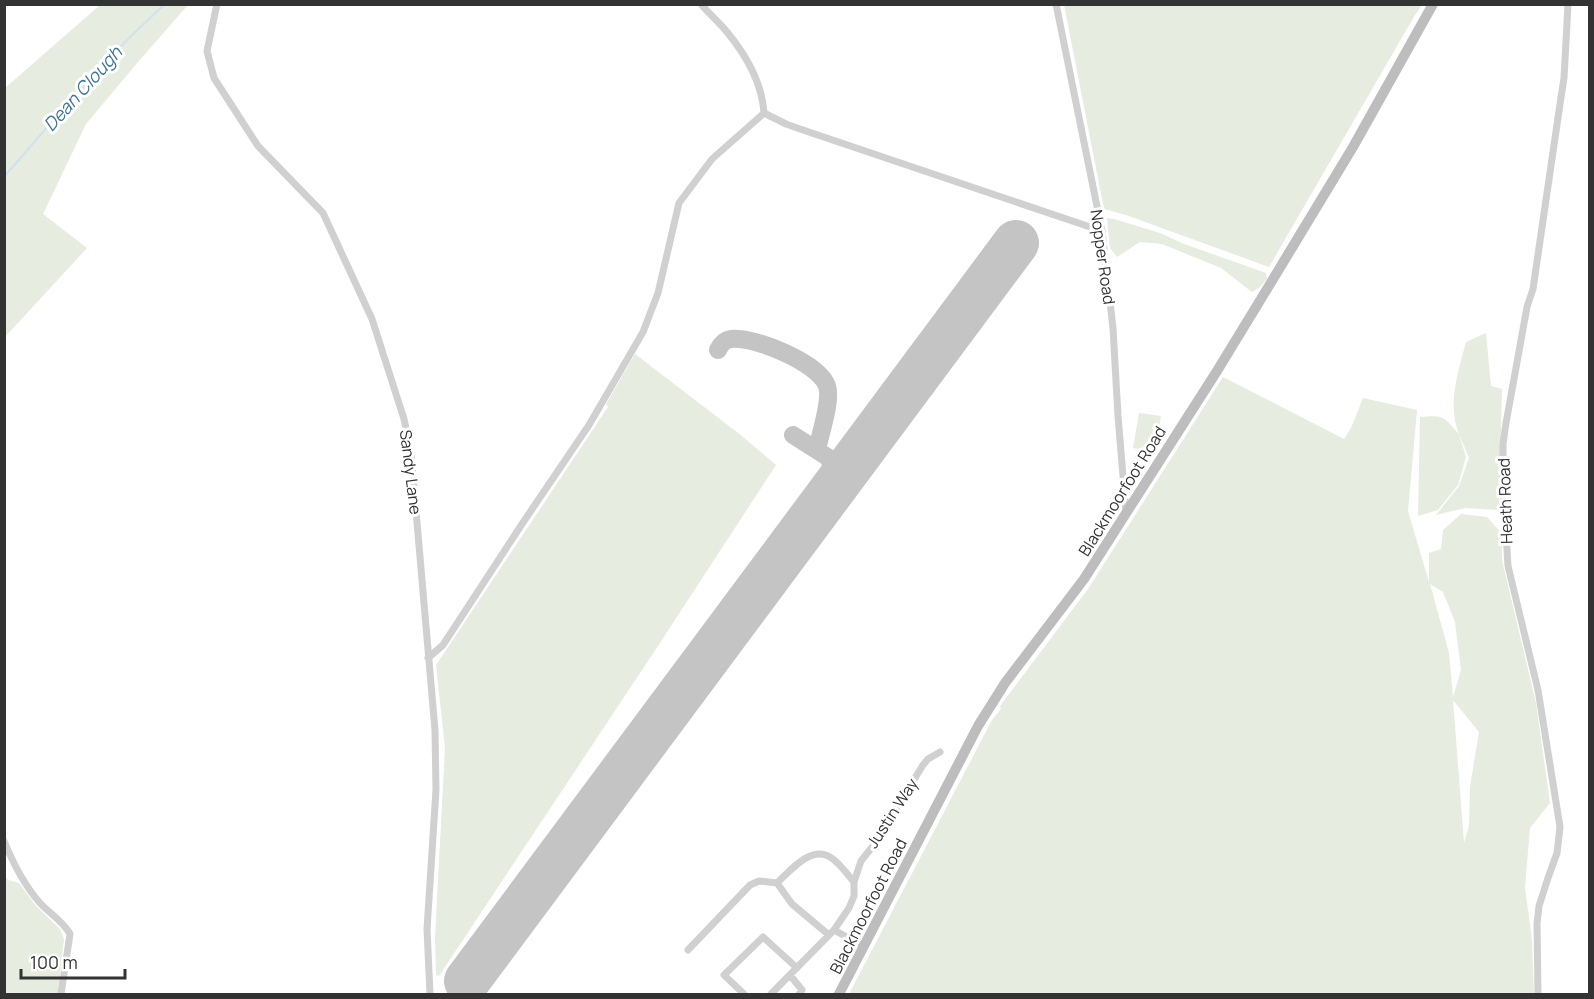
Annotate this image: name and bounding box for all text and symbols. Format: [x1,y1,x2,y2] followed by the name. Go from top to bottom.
[38,40,128,136] water label: Dean Clough
[1085,208,1121,306] street label: Nopper Road
[1073,422,1171,560] street label: Blackmoorfoot Road
[395,428,427,516] street label: Sandy Lane
[1493,458,1517,544] street label: Heath Road
[861,773,923,852] street label: Justin Way
[824,835,912,977] street label: Blackmoorfoot Road
[21,942,124,980] scale bar
[30,950,78,974] text: 100 m

